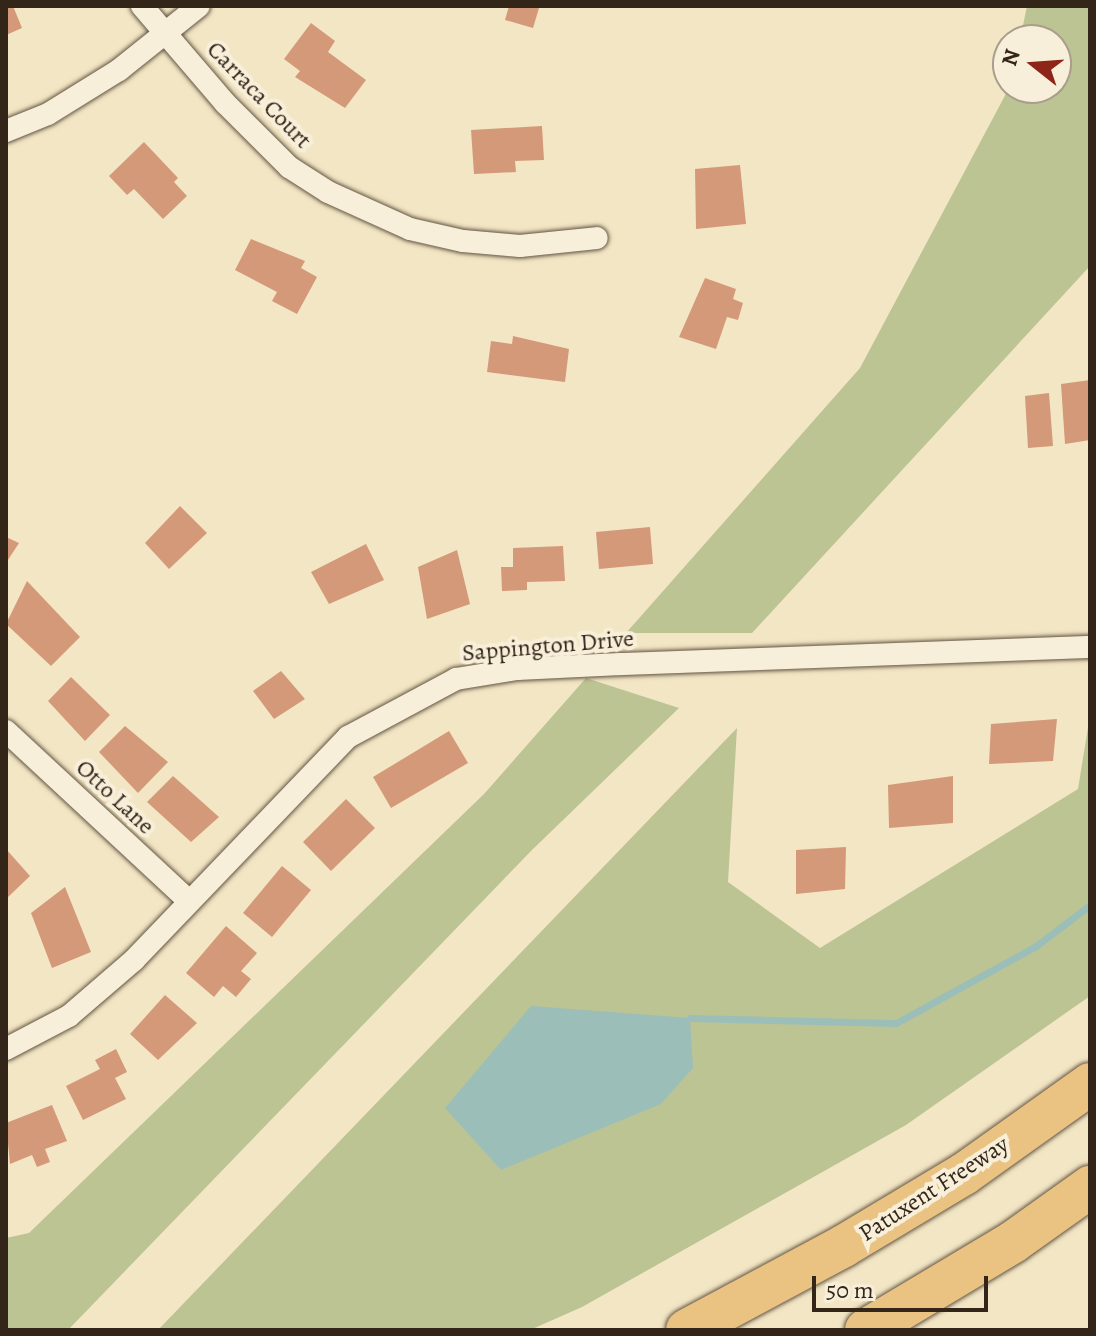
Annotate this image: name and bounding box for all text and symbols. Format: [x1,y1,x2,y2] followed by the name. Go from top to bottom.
[992,24,1072,104] north arrow
[201,35,317,155] street label: Carraca Court
[994,46,1028,70] text: N
[461,624,635,668] street label: Sappington Drive
[70,754,160,840] street label: Otto Lane
[854,1130,1014,1248] street label: Patuxent Freeway
[816,1260,992,1310] scale bar
[826,1274,874,1306] text: 50 m

